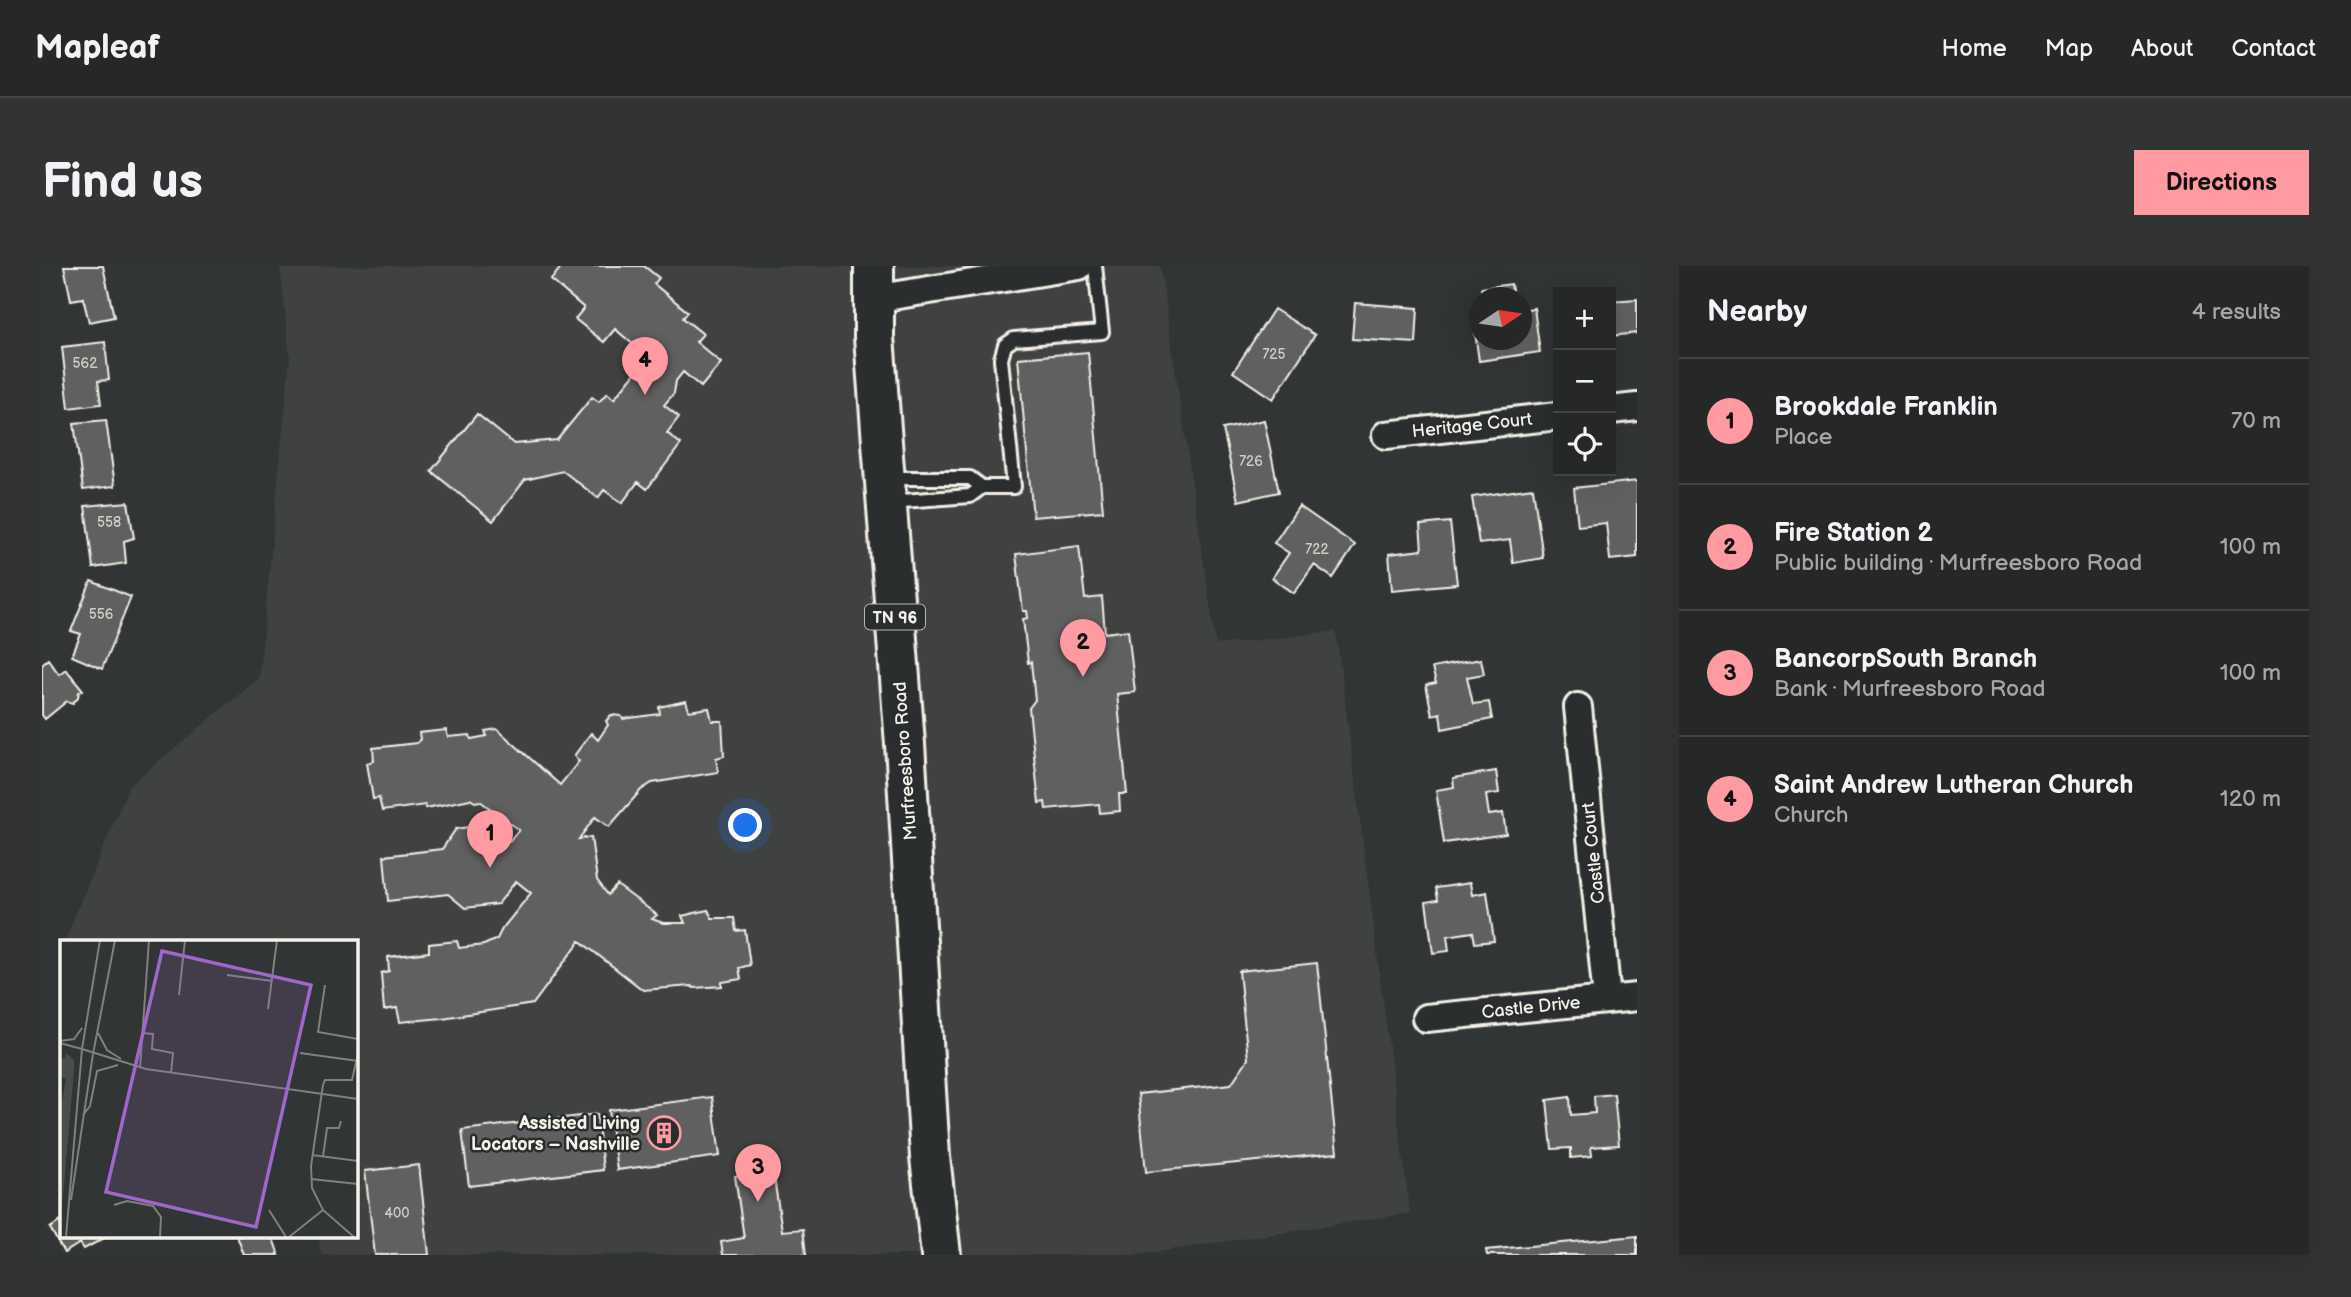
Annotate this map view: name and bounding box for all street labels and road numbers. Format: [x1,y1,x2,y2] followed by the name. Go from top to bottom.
[1411,409,1534,442] street label: Heritage Court
[865,604,925,630] road number: TN 96
[889,681,922,841] street label: Murfreesboro Road
[1578,801,1609,905] street label: Castle Court
[1481,992,1582,1023] street label: Castle Drive

